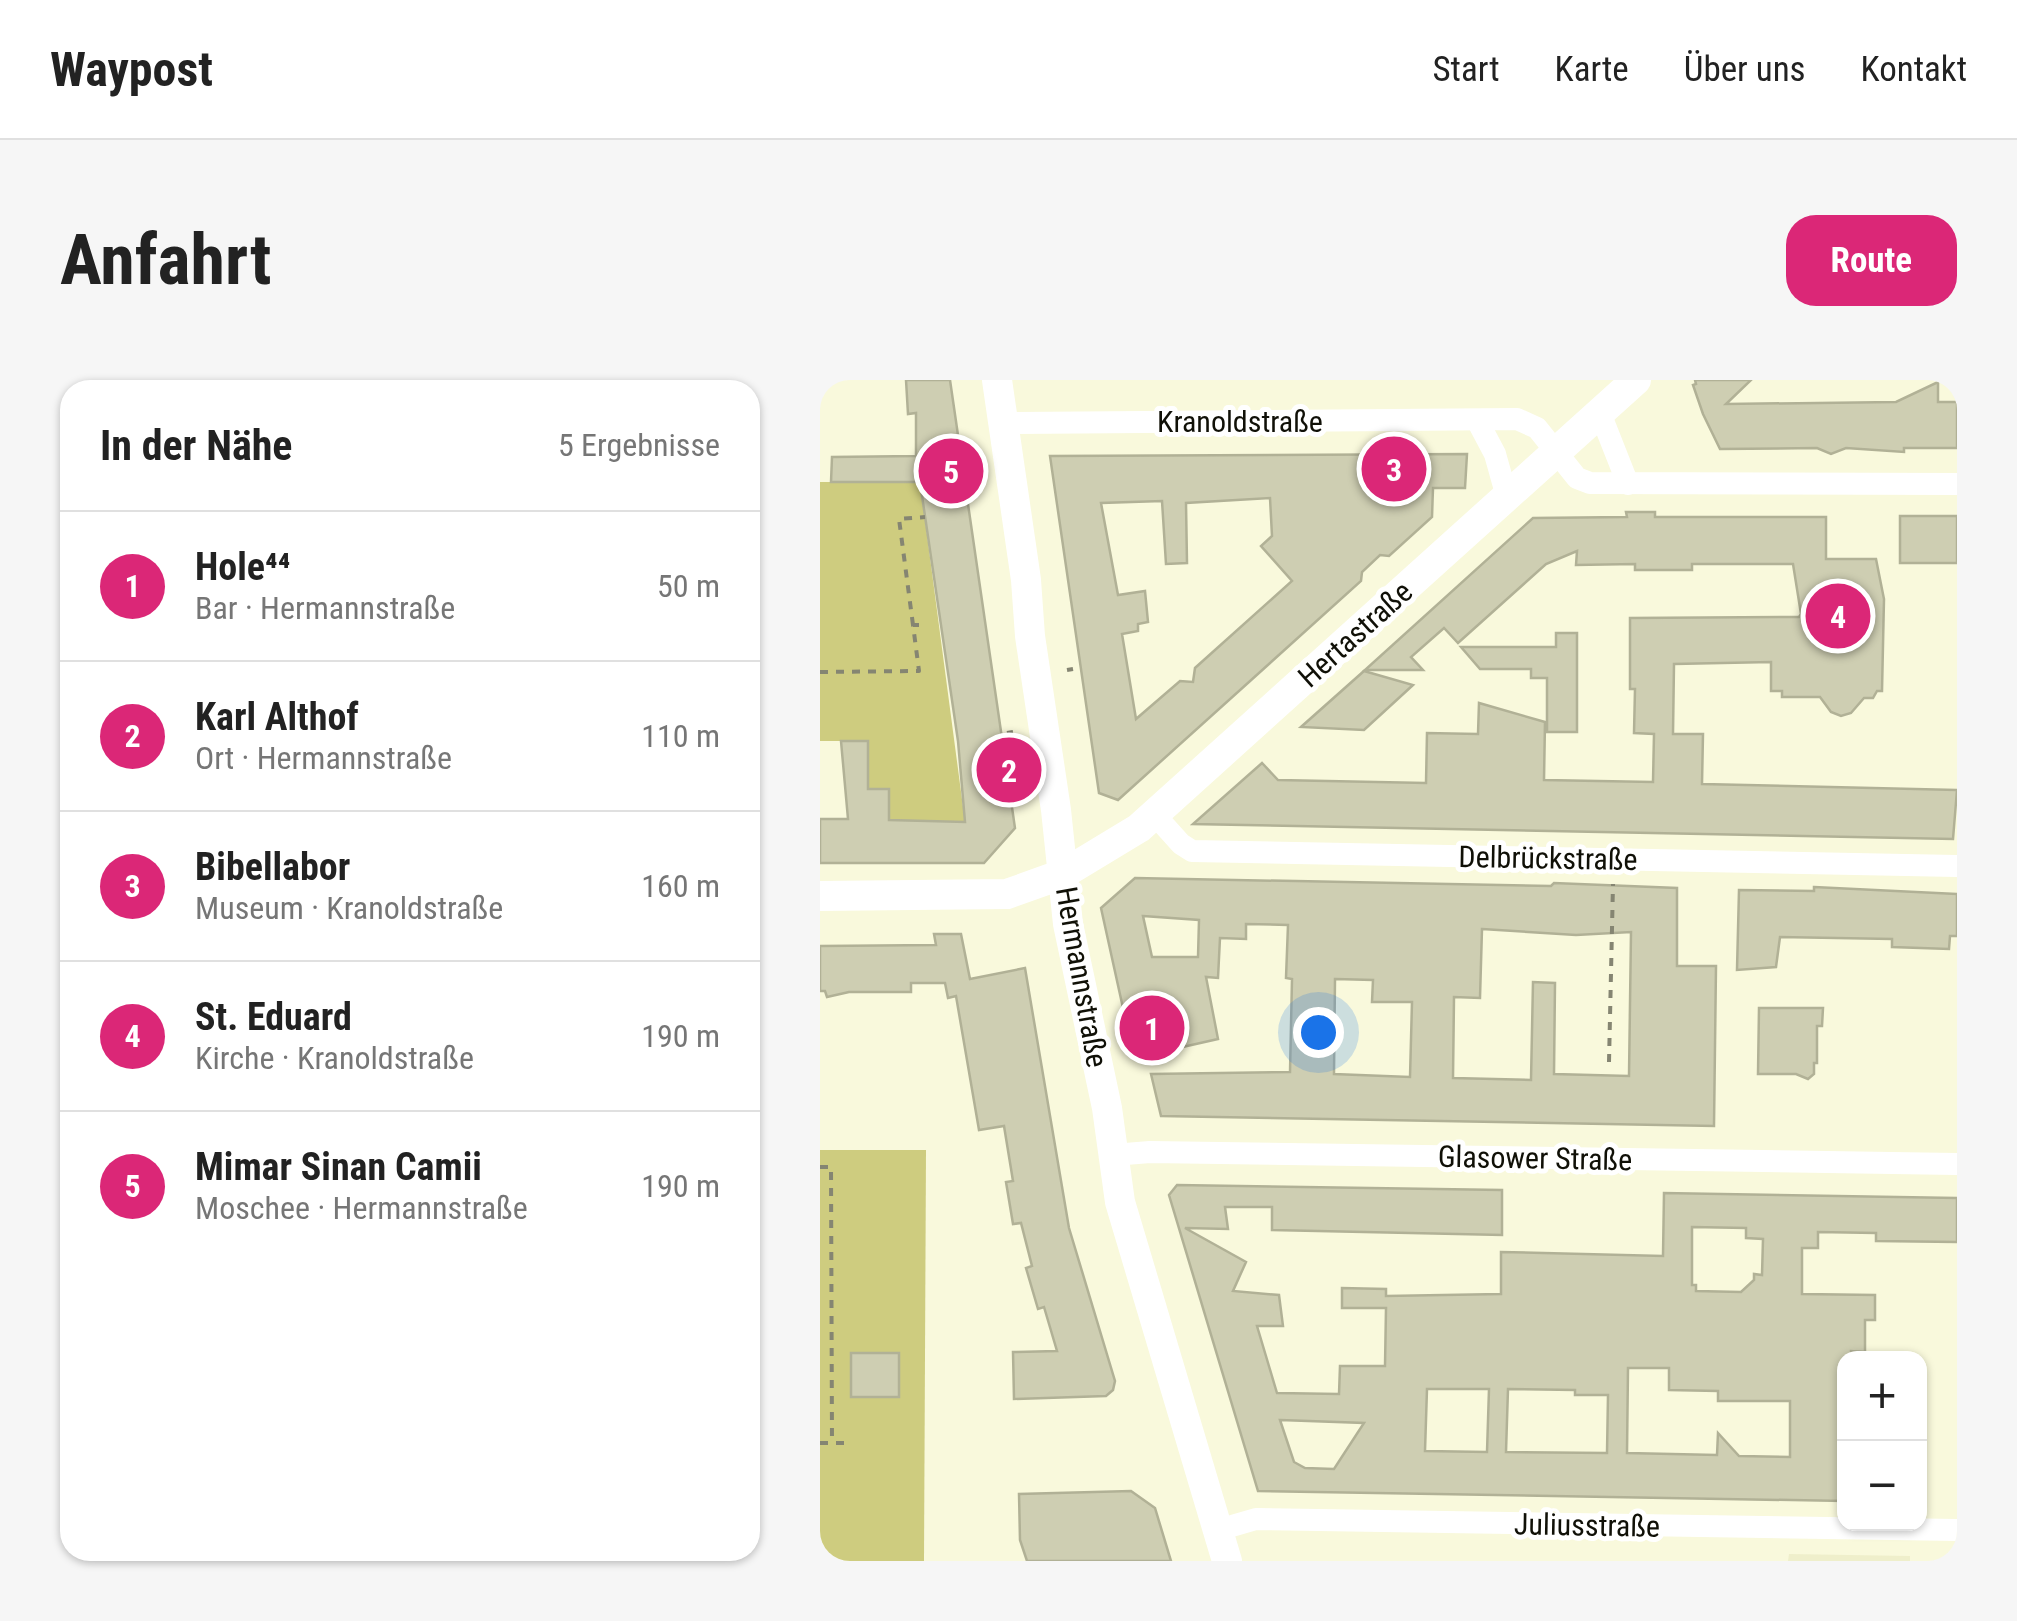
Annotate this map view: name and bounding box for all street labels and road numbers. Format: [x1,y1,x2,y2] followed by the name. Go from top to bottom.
[1157,404,1323,439] street label: Kranoldstraße
[1291,574,1419,694] street label: Hertastraße
[1458,839,1638,877] street label: Delbrückstraße
[1049,884,1115,1070] street label: Hermannstraße
[1438,1139,1632,1177] street label: Glasower Straße
[1514,1506,1660,1544] street label: Juliusstraße

